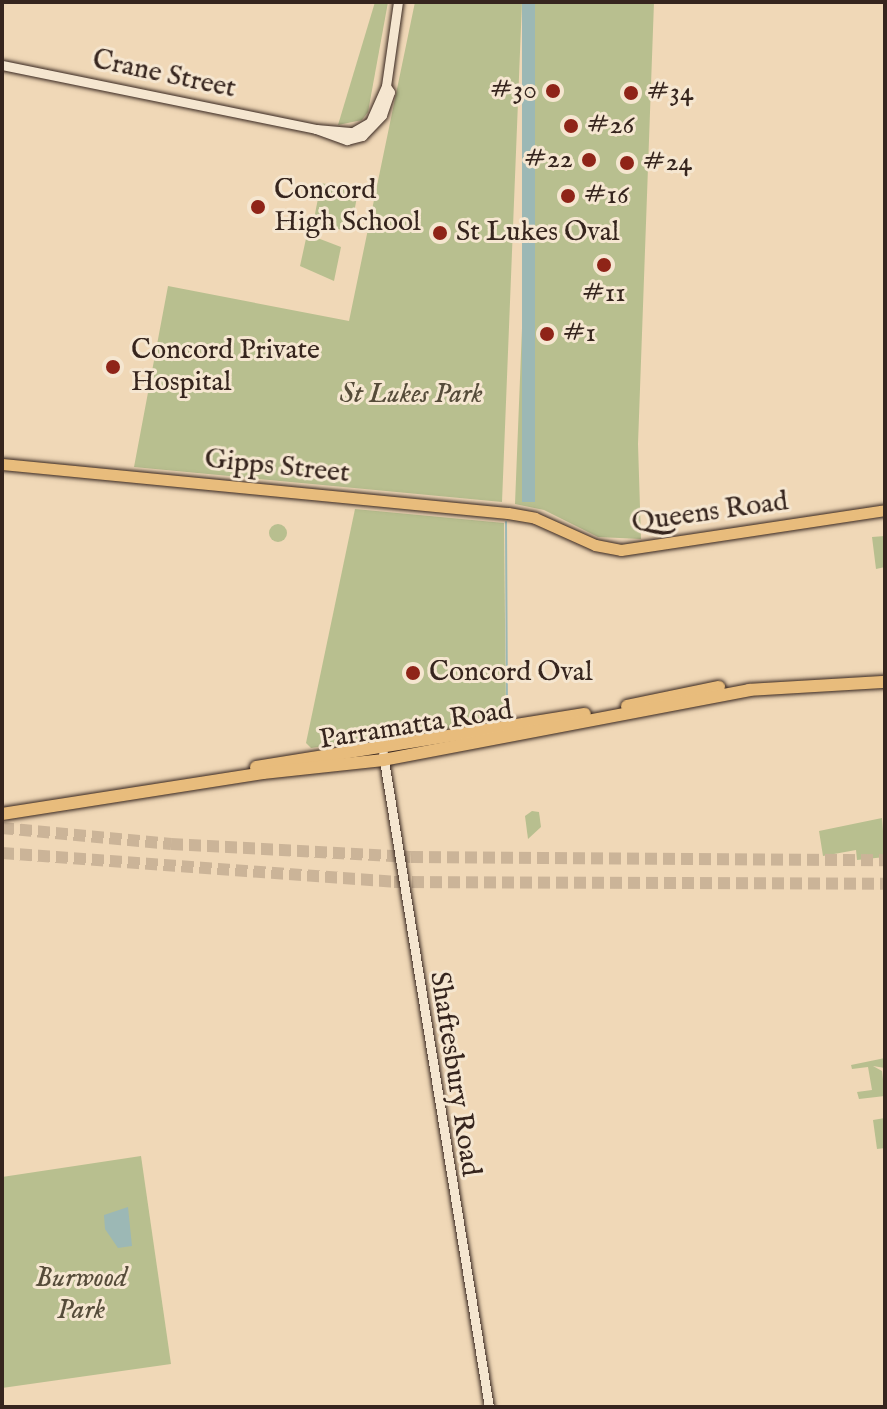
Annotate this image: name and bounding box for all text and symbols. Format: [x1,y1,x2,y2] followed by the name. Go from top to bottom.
[89,43,239,107] street label: Crane Street
[490,74,537,108] place label: #30
[647,76,694,110] place label: #34
[544,82,562,100] marker: #30
[622,84,640,102] marker: #34
[587,109,634,143] place label: #26
[562,117,580,135] marker: #26
[524,143,573,177] place label: #22
[643,146,692,180] place label: #24
[580,151,598,169] marker: #22
[618,154,636,172] marker: #24
[274,174,421,240] place label: Concord High School
[584,179,629,213] place label: #16
[559,187,577,205] marker: #16
[249,198,267,216] marker: Concord High School
[456,216,619,250] place label: St Lukes Oval
[431,224,449,242] marker: St Lukes Oval
[595,256,613,274] marker: #11
[582,277,626,311] place label: #11
[563,317,596,351] place label: #1
[538,325,556,343] marker: #1
[131,334,320,400] place label: Concord Private Hospital
[102,356,124,378] marker: Concord Private Hospital
[339,378,483,412] park label: St Lukes Park
[203,443,351,491] street label: Gipps Street
[630,485,790,541] street label: Queens Road
[429,656,593,690] place label: Concord Oval
[404,664,422,682] marker: Concord Oval
[317,694,515,758] street label: Parramatta Road
[421,969,487,1179] street label: Shaftesbury Road
[35,1262,127,1328] park label: Burwood Park

